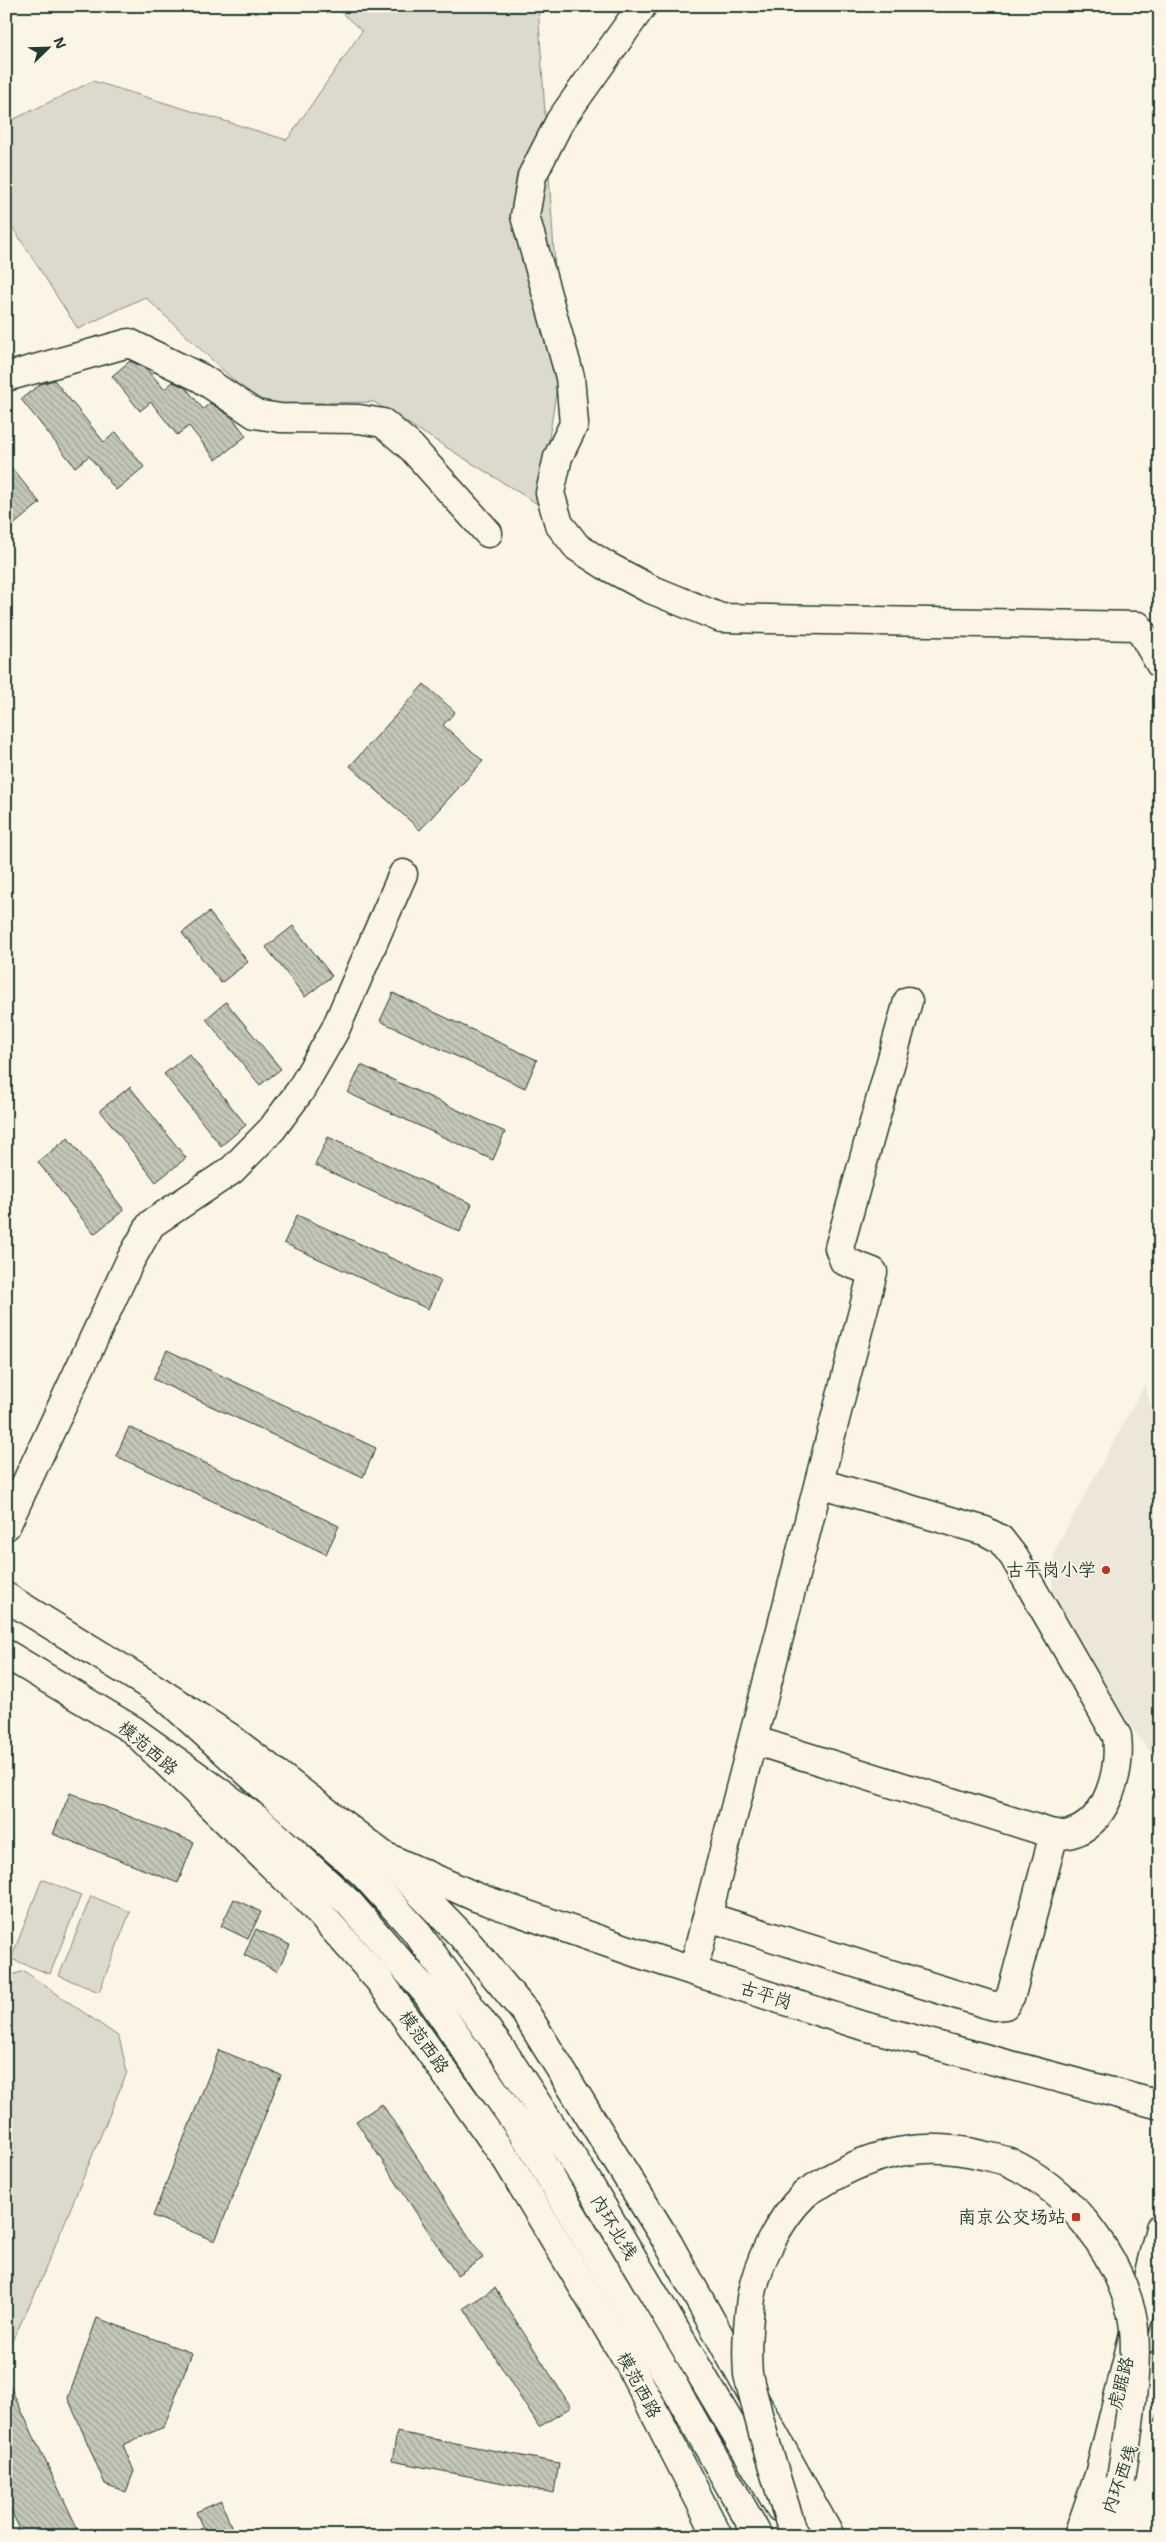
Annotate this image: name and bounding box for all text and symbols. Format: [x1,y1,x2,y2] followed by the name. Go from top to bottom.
[22,22,72,72] north arrow
[50,34,70,52] text: N
[1006,1558,1096,1582] place label: 古平岗小学
[1100,1564,1112,1576] marker: 古平岗小学
[113,1715,183,1781] street label: 模范西路
[737,1975,795,2015] street label: 古平岗
[394,2006,454,2078] street label: 模范西路
[585,2190,643,2264] street label: 内环北线
[958,2205,1066,2229] place label: 南京公交场站
[1070,2211,1082,2223] marker: 南京公交场站
[612,2348,666,2422] street label: 模范西路
[1103,2354,1139,2412] street label: 虎踞路
[1096,2441,1144,2517] street label: 内环西线

